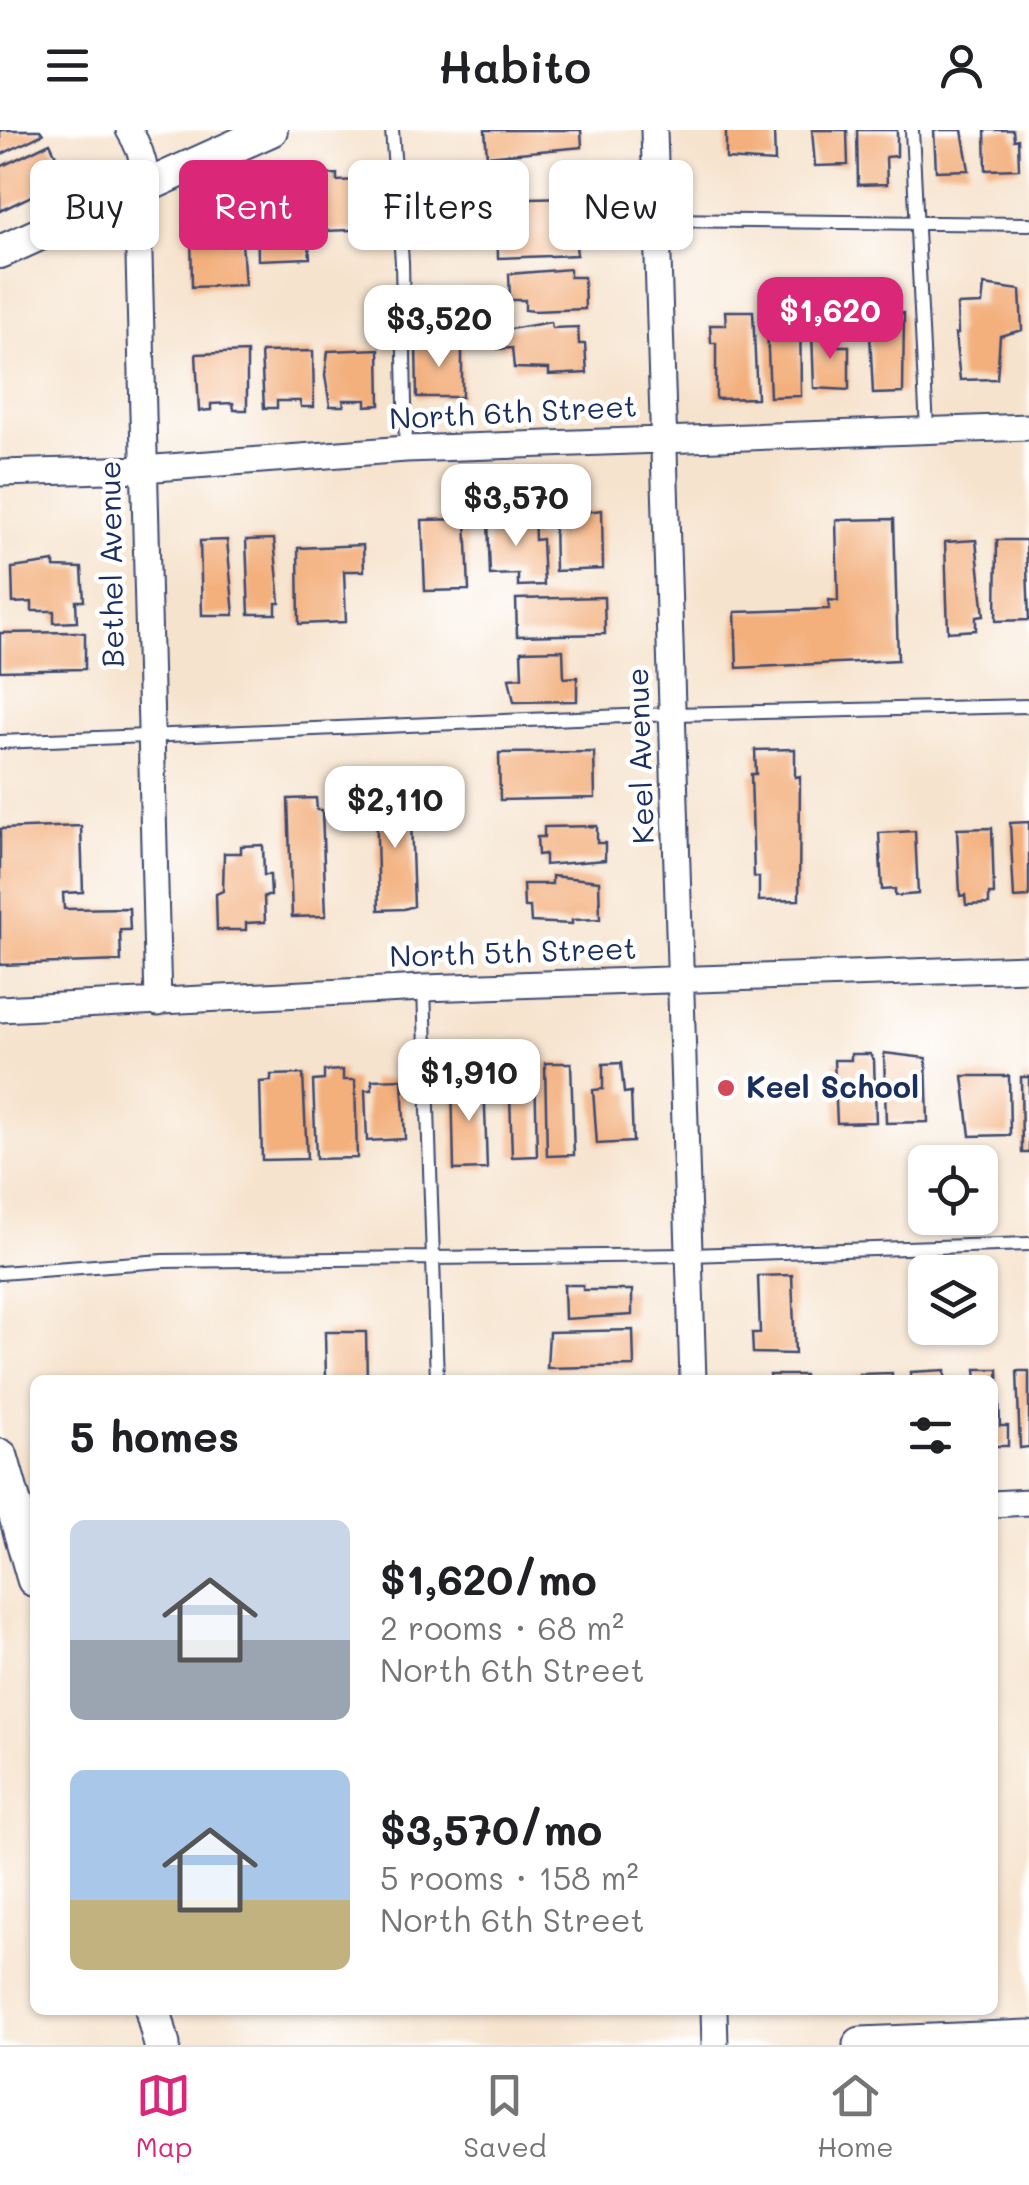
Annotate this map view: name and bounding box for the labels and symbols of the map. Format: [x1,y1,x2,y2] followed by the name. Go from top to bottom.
[749,277,911,362] pin: $1,620
[358,285,520,370] pin: $3,520
[388,385,638,437] street label: North 6th Street
[88,460,132,668] street label: Bethel Avenue
[435,464,597,549] pin: $3,570
[616,667,662,845] street label: Keel Avenue
[314,766,476,851] pin: $2,110
[389,927,637,975] street label: North 5th Street
[388,1039,550,1124] pin: $1,910
[746,1066,919,1106] place label: Keel School
[715,1077,737,1099] marker: Keel School

